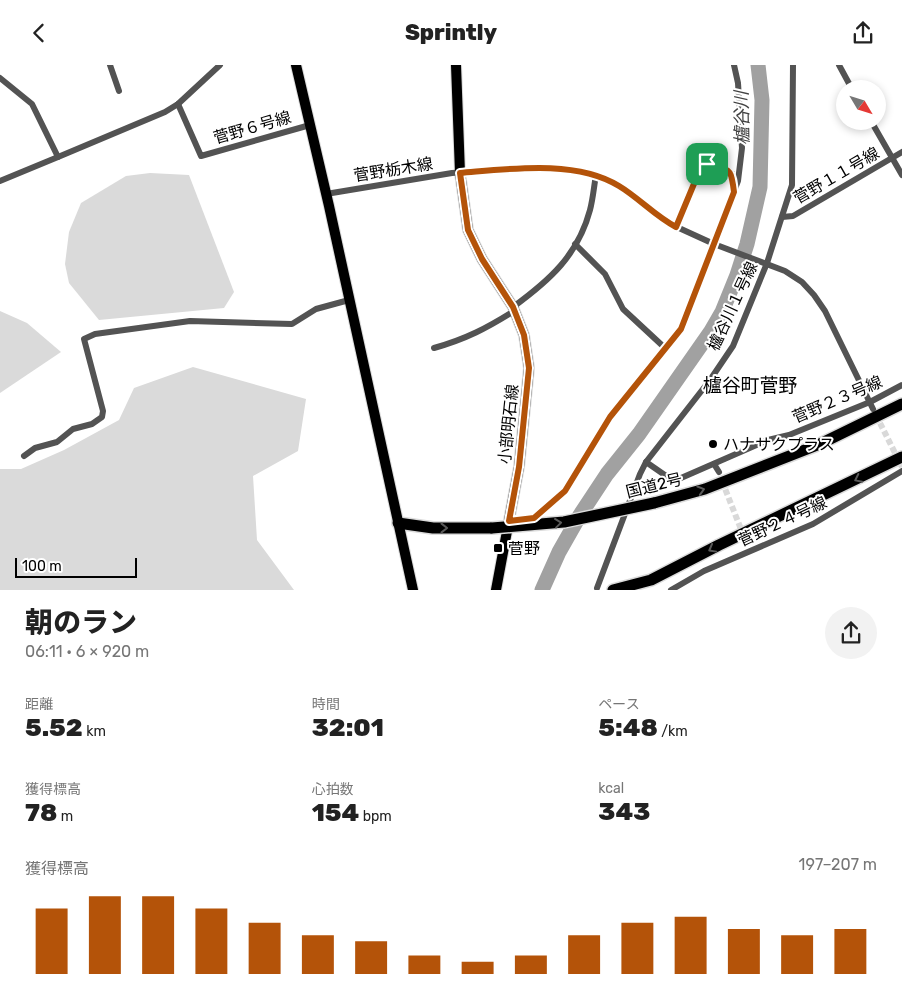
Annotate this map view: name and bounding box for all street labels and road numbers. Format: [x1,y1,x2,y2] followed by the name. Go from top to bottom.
[211,107,293,148] street label: 菅野６号線
[790,143,883,208] street label: 菅野１１号線
[352,154,434,185] street label: 菅野栃木線
[704,259,761,354] street label: 櫨谷川１号線
[789,372,885,427] street label: 菅野２３号線
[495,383,522,465] street label: 小部明石線
[624,469,684,502] street label: 国道2号
[735,493,830,550] street label: 菅野２４号線

